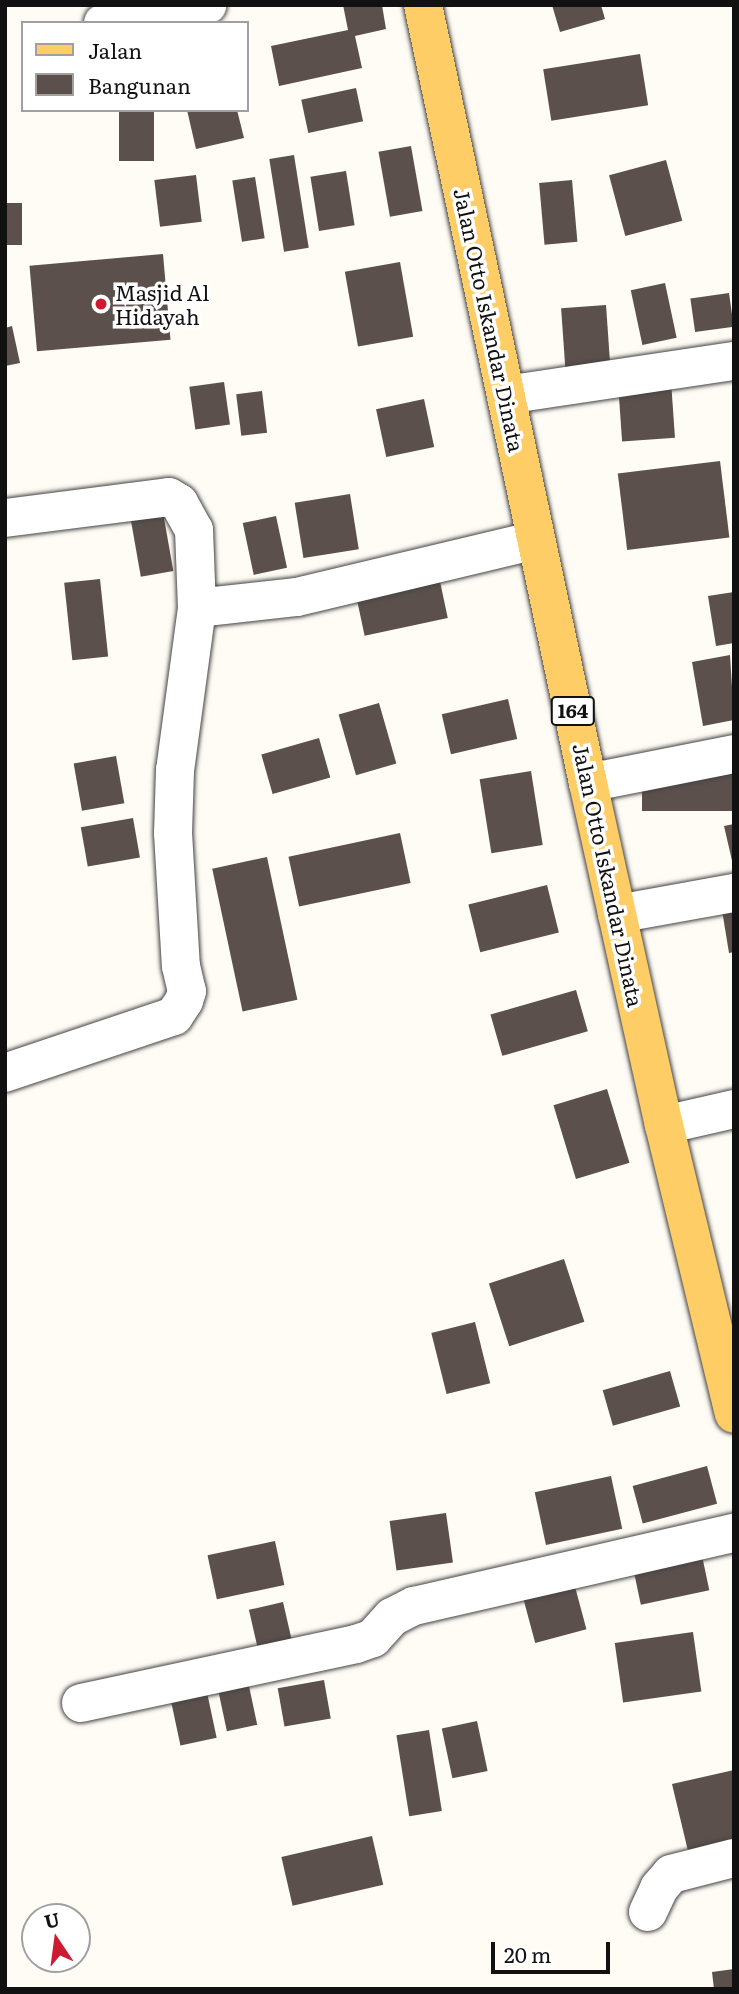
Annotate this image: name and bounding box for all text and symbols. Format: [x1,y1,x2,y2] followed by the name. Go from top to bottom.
[21,21,248,112] legend
[88,34,142,65] text: Jalan
[88,69,191,100] text: Bangunan
[450,186,530,454] street label: Jalan Otto Iskandar Dinata
[115,279,209,329] place label: Masjid Al Hidayah
[93,296,109,312] marker: Masjid Al Hidayah
[550,696,596,726] road number: 164
[569,741,649,1009] street label: Jalan Otto Iskandar Dinata
[21,1903,91,1973] north arrow
[41,1904,62,1935] text: U
[494,1927,613,1971] scale bar
[504,1938,551,1969] text: 20 m

